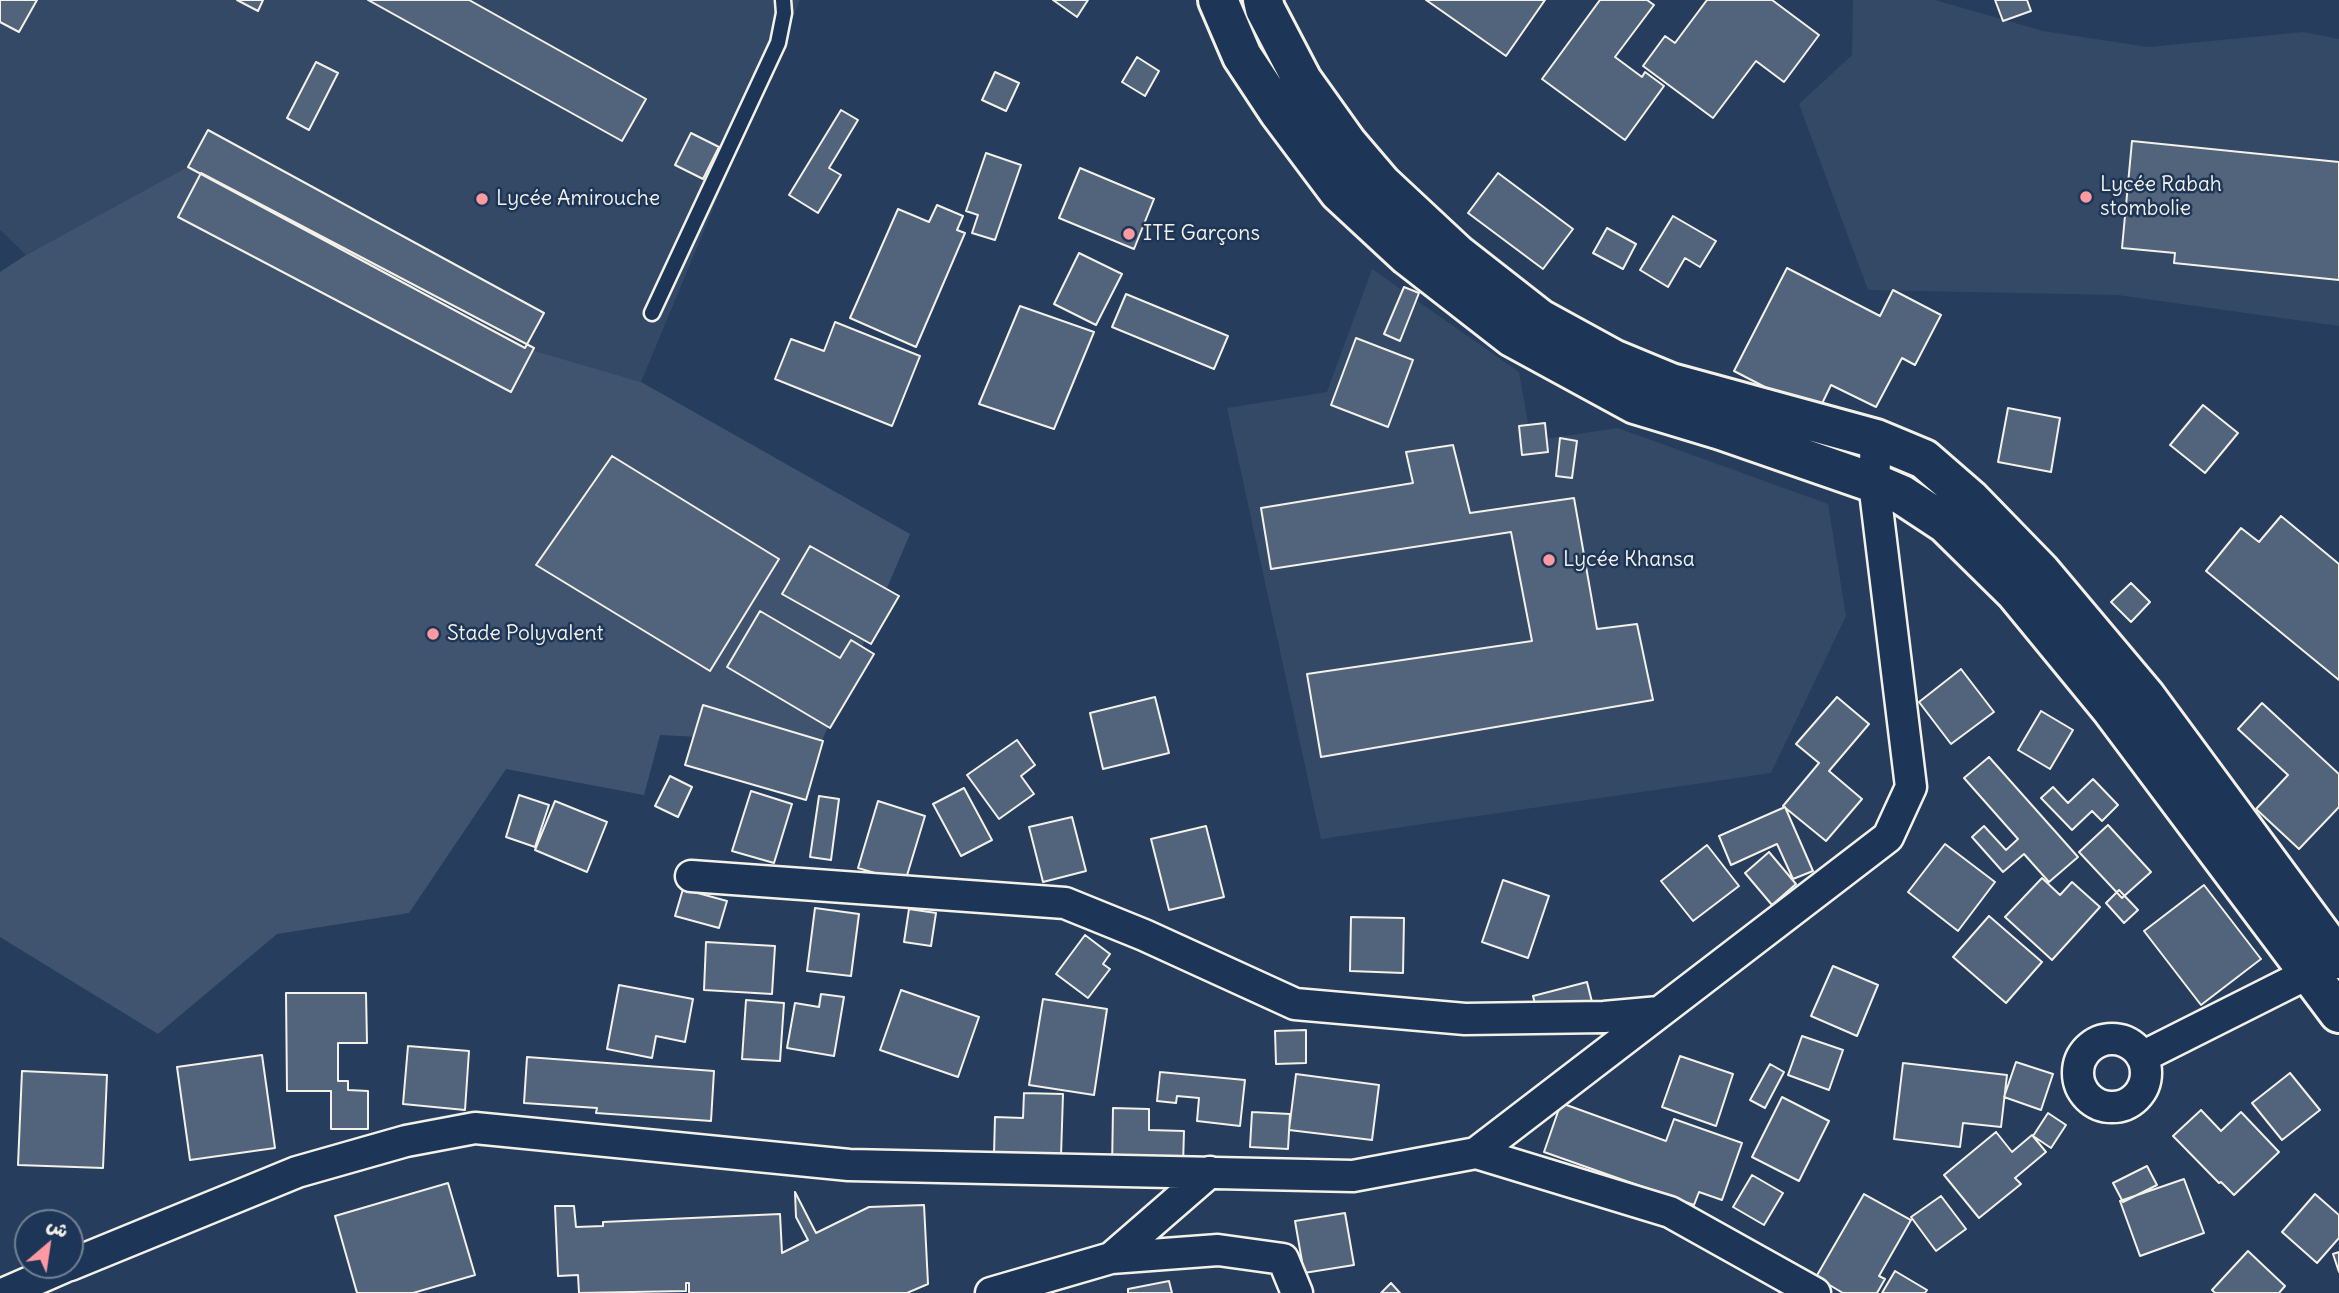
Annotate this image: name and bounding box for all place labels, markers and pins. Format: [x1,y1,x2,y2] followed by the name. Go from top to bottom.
[2100,172,2222,222] place label: Lycée Rabah stombolie
[496,186,660,212] place label: Lycée Amirouche
[2078,189,2094,205] marker: Lycée Rabah stombolie
[474,191,490,207] marker: Lycée Amirouche
[1143,221,1260,247] place label: ITE Garçons
[1121,226,1137,242] marker: ITE Garçons
[1563,547,1695,573] place label: Lycée Khansa
[1541,552,1557,568] marker: Lycée Khansa
[447,621,604,647] place label: Stade Polyvalent
[425,626,441,642] marker: Stade Polyvalent

